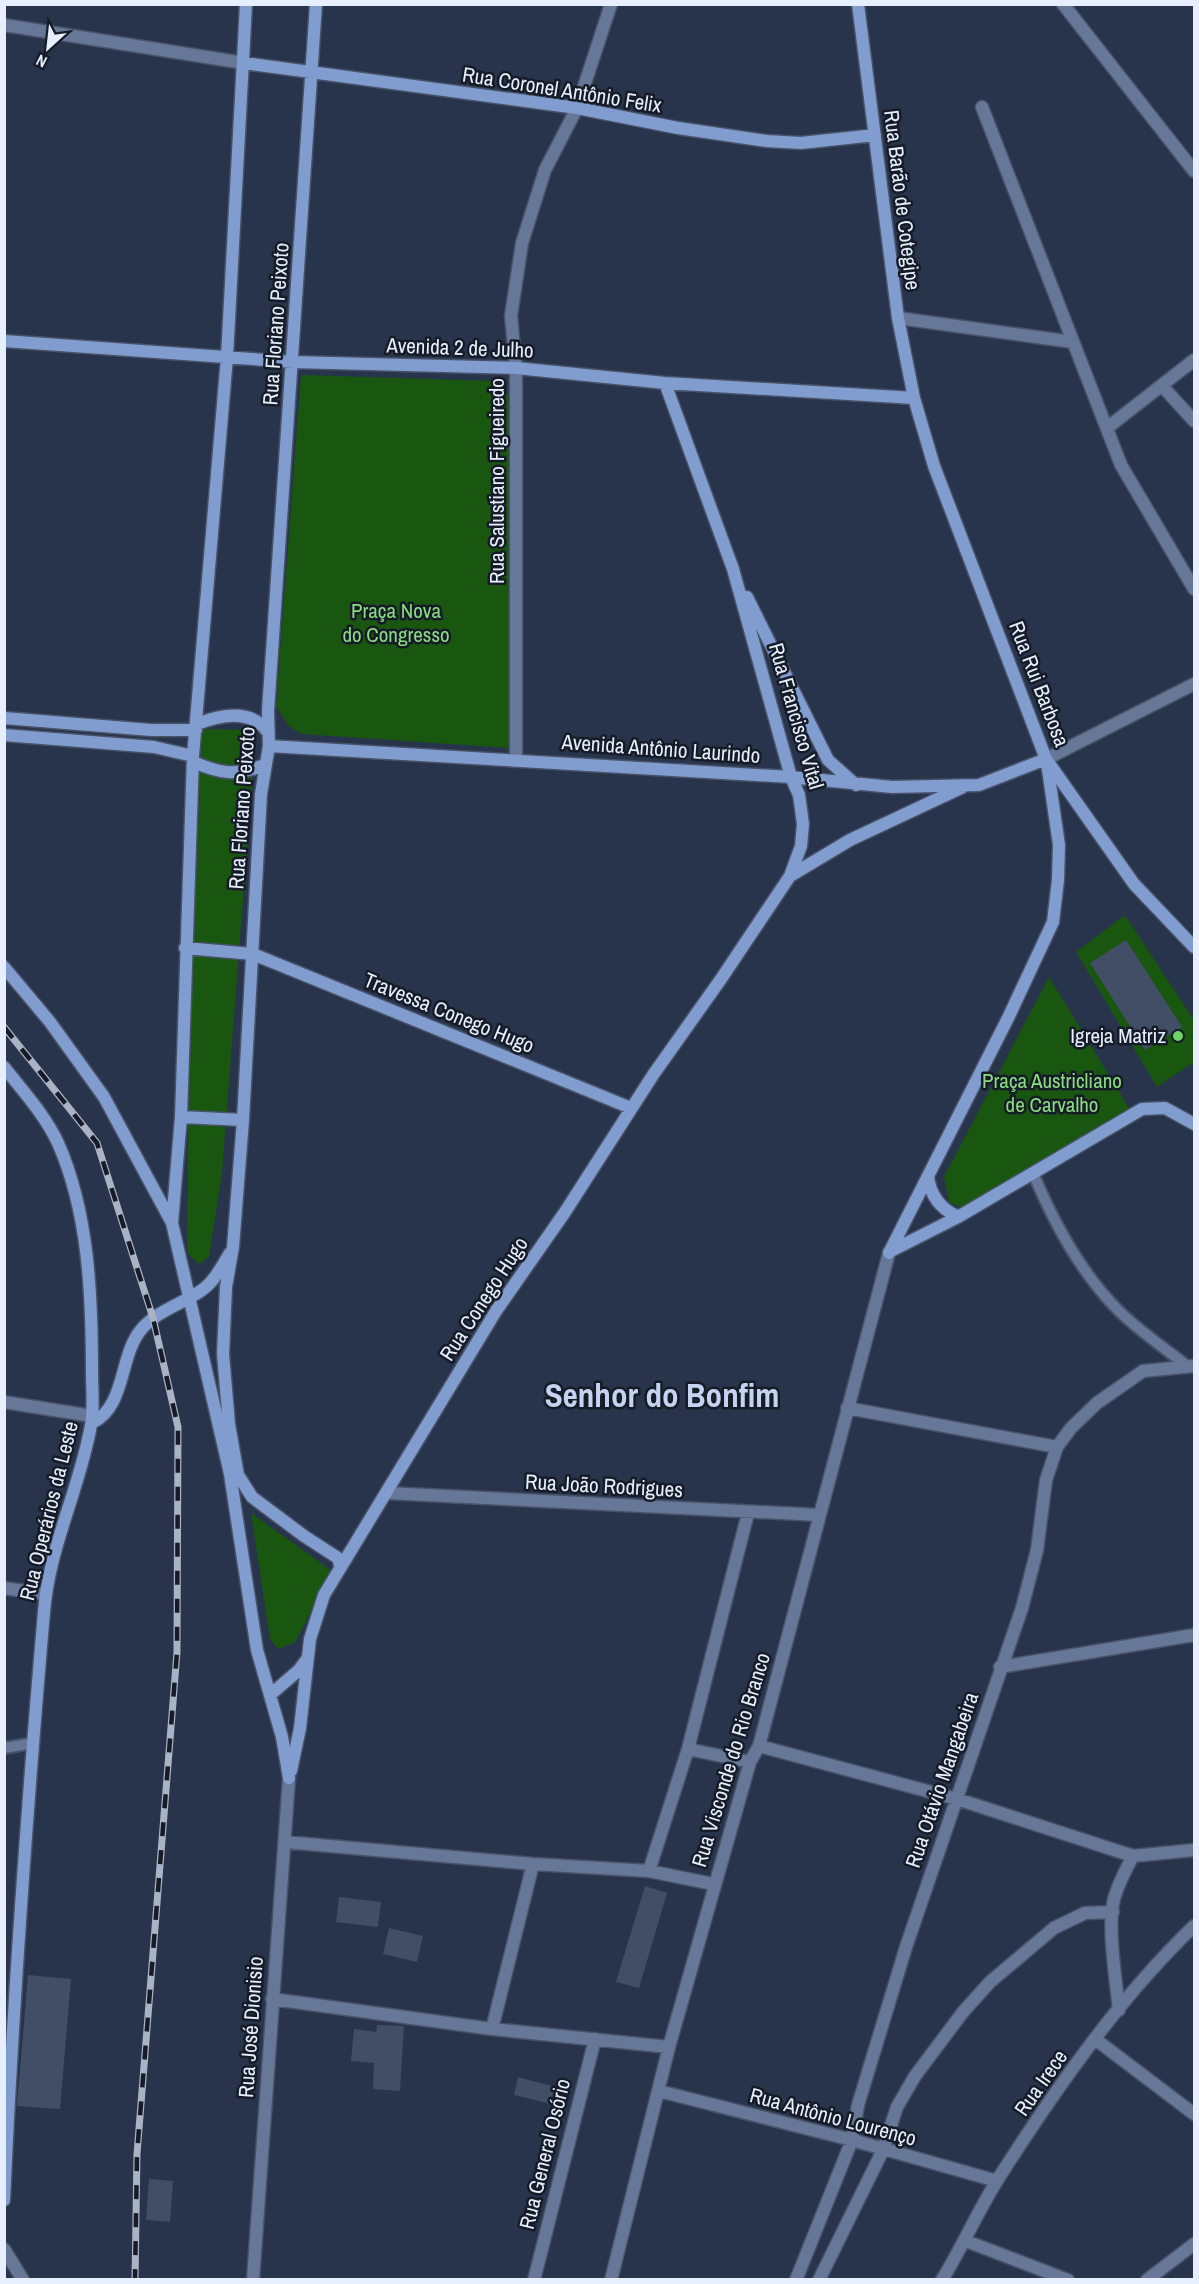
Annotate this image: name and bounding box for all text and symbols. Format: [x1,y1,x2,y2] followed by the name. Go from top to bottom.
[18,18,78,78] north arrow
[32,49,50,73] text: N
[460,59,664,120] street label: Rua Coronel Antônio Felix
[877,108,928,292] street label: Rua Barão de Cotegipe
[255,242,296,406] street label: Rua Floriano Peixoto
[385,330,534,365] street label: Avenida 2 de Julho
[482,378,511,584] street label: Rua Salustiano Figueiredo
[342,596,450,649] park label: Praça Nova do Congresso
[1002,617,1077,751] street label: Rua Rui Barbosa
[762,639,831,792] street label: Rua Francisco Vital
[221,726,262,890] street label: Rua Floriano Peixoto
[560,727,761,770] street label: Avenida Antônio Laurindo
[360,965,539,1060] street label: Travessa Conego Hugo
[1070,1021,1166,1050] place label: Igreja Matriz
[1171,1029,1185,1043] marker: Igreja Matriz
[982,1066,1122,1119] park label: Praça Austricliano de Carvalho
[433,1231,535,1366] street label: Rua Conego Hugo
[545,1373,779,1417] district label: Senhor do Bonfim
[12,1418,85,1604] street label: Rua Operários da Leste
[524,1467,684,1504] street label: Rua João Rodrigues
[684,1649,777,1871] street label: Rua Visconde do Rio Branco
[898,1688,985,1871] street label: Rua Otávio Mangabeira
[231,1955,270,2099] street label: Rua José Dionisio
[1007,2044,1074,2122] street label: Rua Irece
[512,2076,577,2232] street label: Rua General Osório
[747,2080,920,2153] street label: Rua Antônio Lourenço

